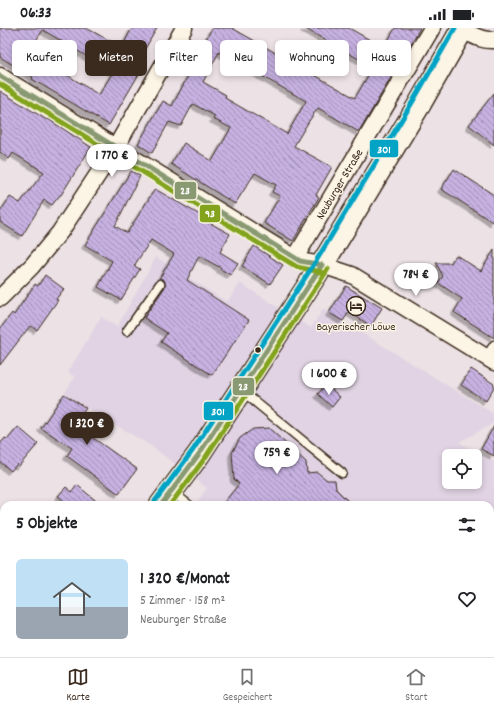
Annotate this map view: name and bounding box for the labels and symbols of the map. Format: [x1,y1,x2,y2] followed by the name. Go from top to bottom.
[369,139,399,158] line badge: 301
[377,143,391,159] text: 301
[75,144,149,178] pin: 1 770 €
[312,146,368,223] street label: Neuburger Straße
[174,181,197,200] line badge: 23
[180,184,190,200] text: 23
[199,204,221,223] line badge: 93
[205,207,215,223] text: 93
[388,263,444,297] pin: 784 €
[345,295,367,317] hotel icon: Bayerischer Löwe
[316,319,396,336] place label: Bayerischer Löwe
[253,345,263,355] unlabelled marker
[292,362,366,396] pin: 1 600 €
[232,377,255,396] line badge: 23
[238,380,248,396] text: 23
[203,401,234,421] line badge: 301
[211,405,225,421] text: 301
[50,412,124,446] pin: 1 320 €
[249,441,305,475] pin: 759 €

